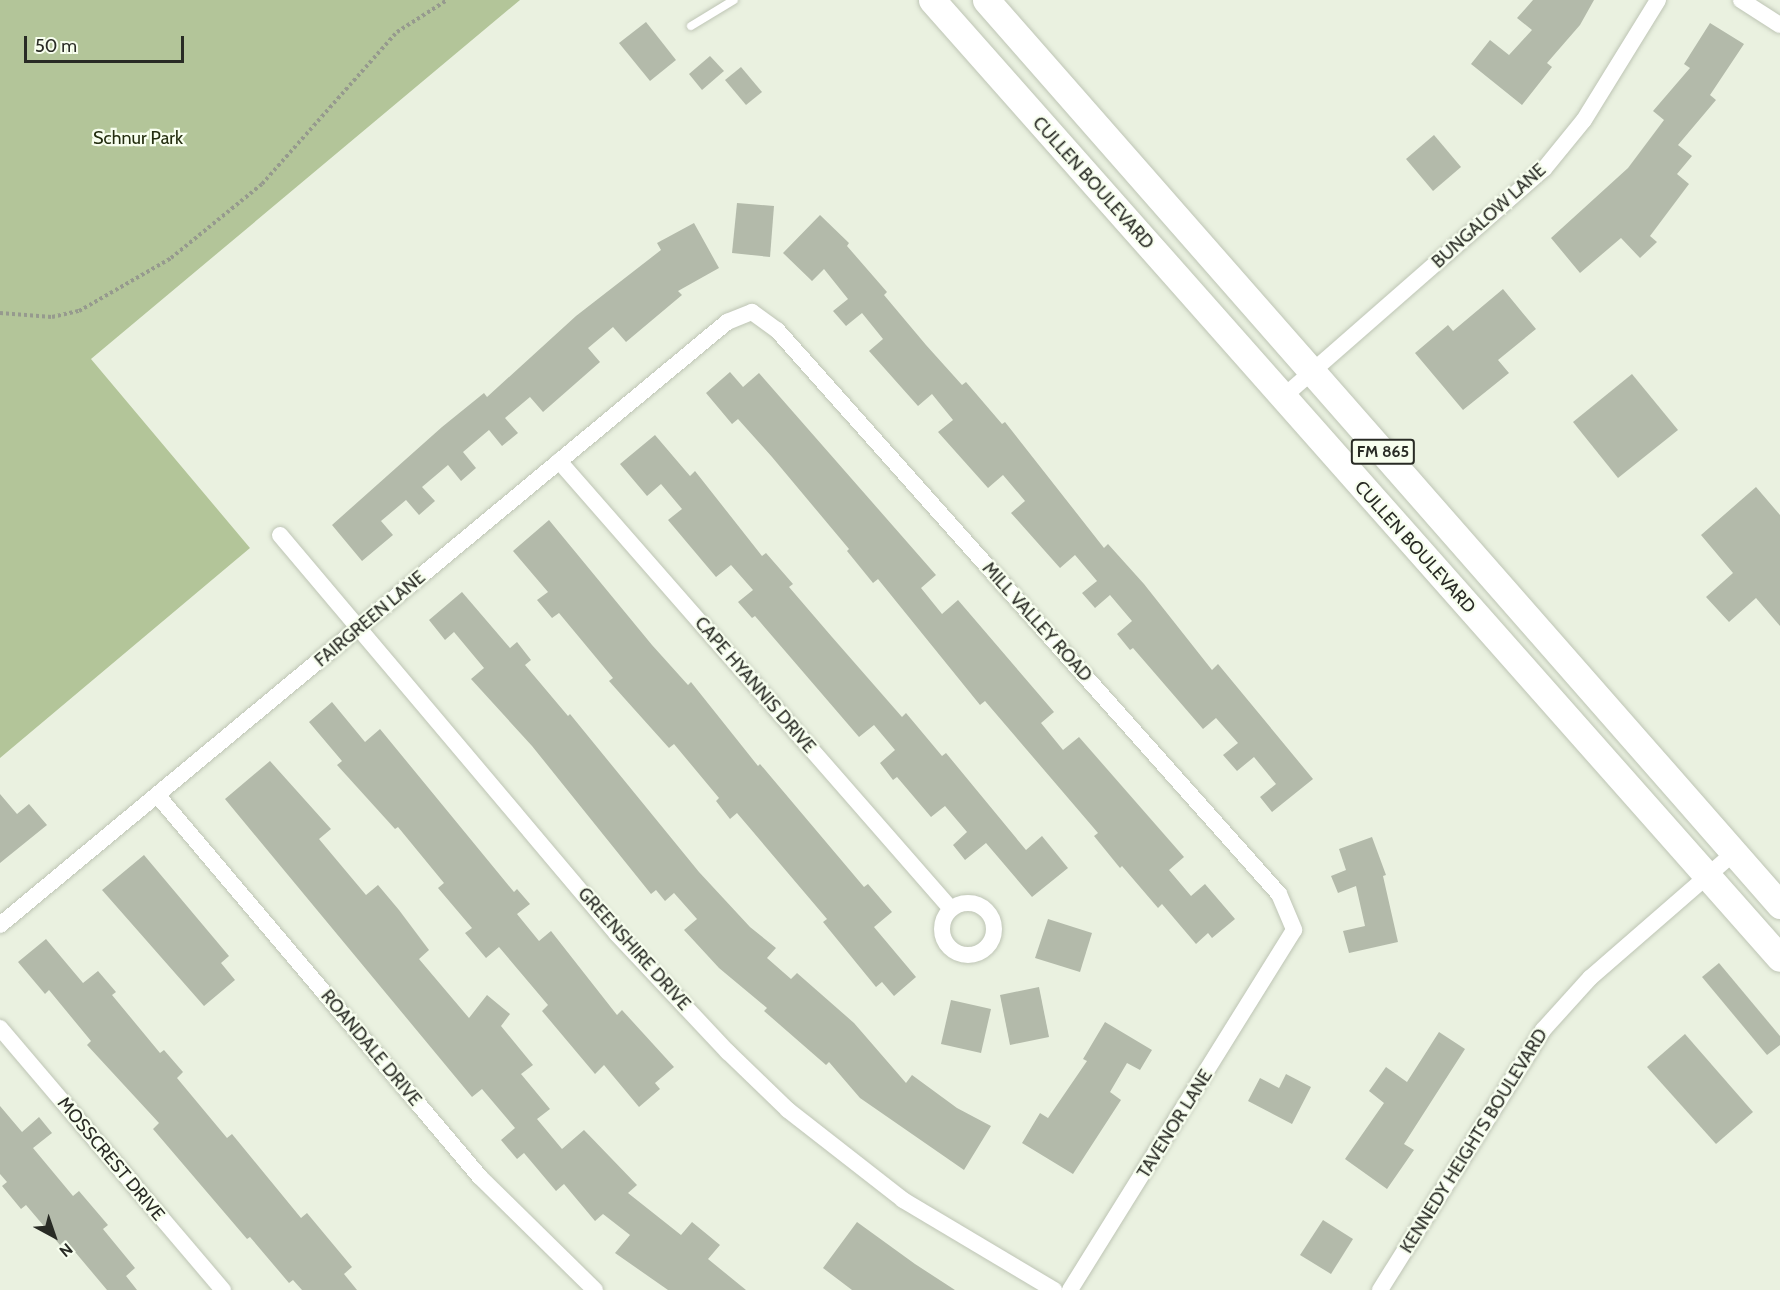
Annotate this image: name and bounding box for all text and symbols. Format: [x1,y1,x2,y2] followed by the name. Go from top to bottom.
[27,24,188,62] scale bar
[35,35,77,57] text: 50 m
[1028,112,1158,254] street label: CULLEN BOULEVARD
[93,127,183,149] park label: Schnur Park
[1428,159,1550,273] street label: BUNGALOW LANE
[1350,439,1416,465] road number: FM 865
[1350,476,1480,618] street label: CULLEN BOULEVARD
[978,558,1096,686] street label: MILL VALLEY ROAD
[310,567,430,671] street label: FAIRGREEN LANE
[690,613,820,757] street label: CAPE HYANNIS DRIVE
[573,883,695,1015] street label: GREENSHIRE DRIVE
[316,986,426,1110] street label: ROANDALE DRIVE
[1396,1025,1552,1257] street label: KENNEDY HEIGHTS BOULEVARD
[1133,1066,1217,1182] street label: TAVENOR LANE
[53,1093,169,1225] street label: MOSSCREST DRIVE
[24,1206,84,1266] north arrow
[55,1239,76,1261] text: N

